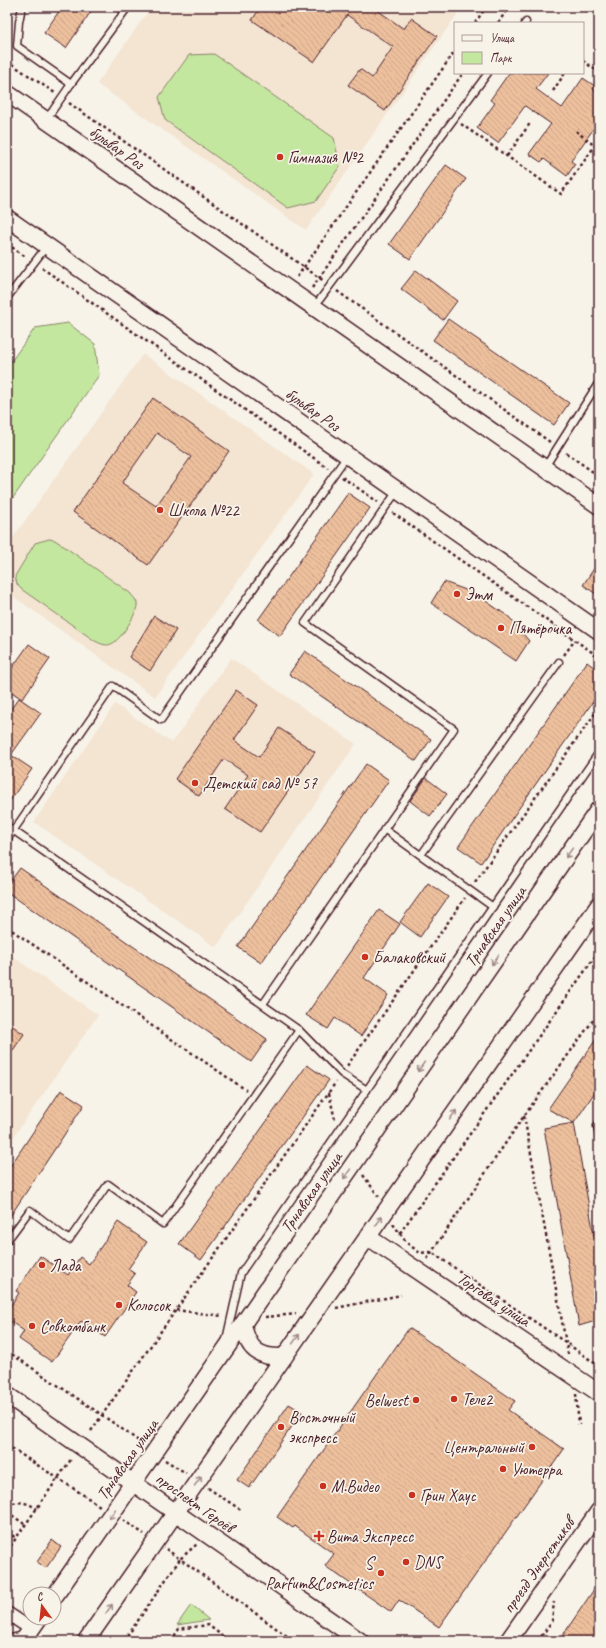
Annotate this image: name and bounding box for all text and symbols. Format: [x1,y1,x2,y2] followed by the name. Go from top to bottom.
[454,22,584,74] legend
[490,30,515,46] text: Улица
[490,50,513,66] text: Парк
[85,121,149,175] street label: бульвар Роз
[288,147,364,168] place label: Гимназия №2
[275,152,285,162] marker: Гимназия №2
[281,383,345,437] street label: бульвар Роз
[168,500,240,521] place label: Школа №22
[155,505,165,515] marker: Школа №22
[465,584,493,605] place label: Этм
[452,589,462,599] marker: Этм
[509,618,572,639] place label: Пятёрочка
[496,623,506,633] marker: Пятёрочка
[203,773,318,794] place label: Детский сад № 57
[190,778,200,788] marker: Детский сад № 57
[565,847,573,858] one-way arrow
[460,880,532,971] street label: Трнавская улица
[373,947,446,968] place label: Балаковский
[360,952,370,962] marker: Балаковский
[491,954,499,965] one-way arrow
[417,1061,425,1072] one-way arrow
[449,1109,457,1120] one-way arrow
[276,1146,348,1237] street label: Трнавская улица
[343,1168,351,1179] one-way arrow
[375,1216,383,1227] one-way arrow
[50,1255,82,1276] place label: Лада
[37,1260,47,1270] marker: Лада
[453,1267,535,1332] street label: Торговая улица
[127,1295,172,1316] place label: Колосок
[114,1300,124,1310] marker: Колосок
[40,1316,107,1337] place label: Совкомбанк
[27,1321,37,1331] marker: Совкомбанк
[292,1334,300,1345] one-way arrow
[462,1389,494,1410] place label: Теле2
[365,1390,410,1411] place label: Belwest
[449,1394,459,1404] marker: Теле2
[411,1395,421,1405] marker: Belwest
[289,1407,356,1448] place label: Восточный экспресс
[92,1413,164,1504] street label: Трнавская улица
[276,1422,286,1432] marker: Восточный экспресс
[443,1437,525,1458] place label: Центральный
[527,1442,537,1452] marker: Центральный
[511,1459,564,1480] place label: Уютерра
[498,1464,508,1474] marker: Уютерра
[151,1468,241,1539] street label: проспект Героев
[194,1475,202,1486] one-way arrow
[331,1476,380,1497] place label: М.Видео
[318,1481,328,1491] marker: М.Видео
[420,1485,476,1506] place label: Грин Хаус
[407,1490,417,1500] marker: Грин Хаус
[108,1508,116,1519] one-way arrow
[498,1510,581,1617] street label: проезд Энергетиков
[327,1526,414,1547] place label: Вита Экспресс
[314,1531,324,1541] marker: Вита Экспресс
[414,1552,444,1573] place label: DNS
[266,1553,377,1594] place label: S Parfum&Cosmetics
[401,1557,411,1567] marker: DNS
[376,1568,386,1578] marker: S Parfum&Cosmetics
[22,1586,62,1626] north arrow
[35,1588,45,1604] text: С
[105,1604,113,1615] one-way arrow

